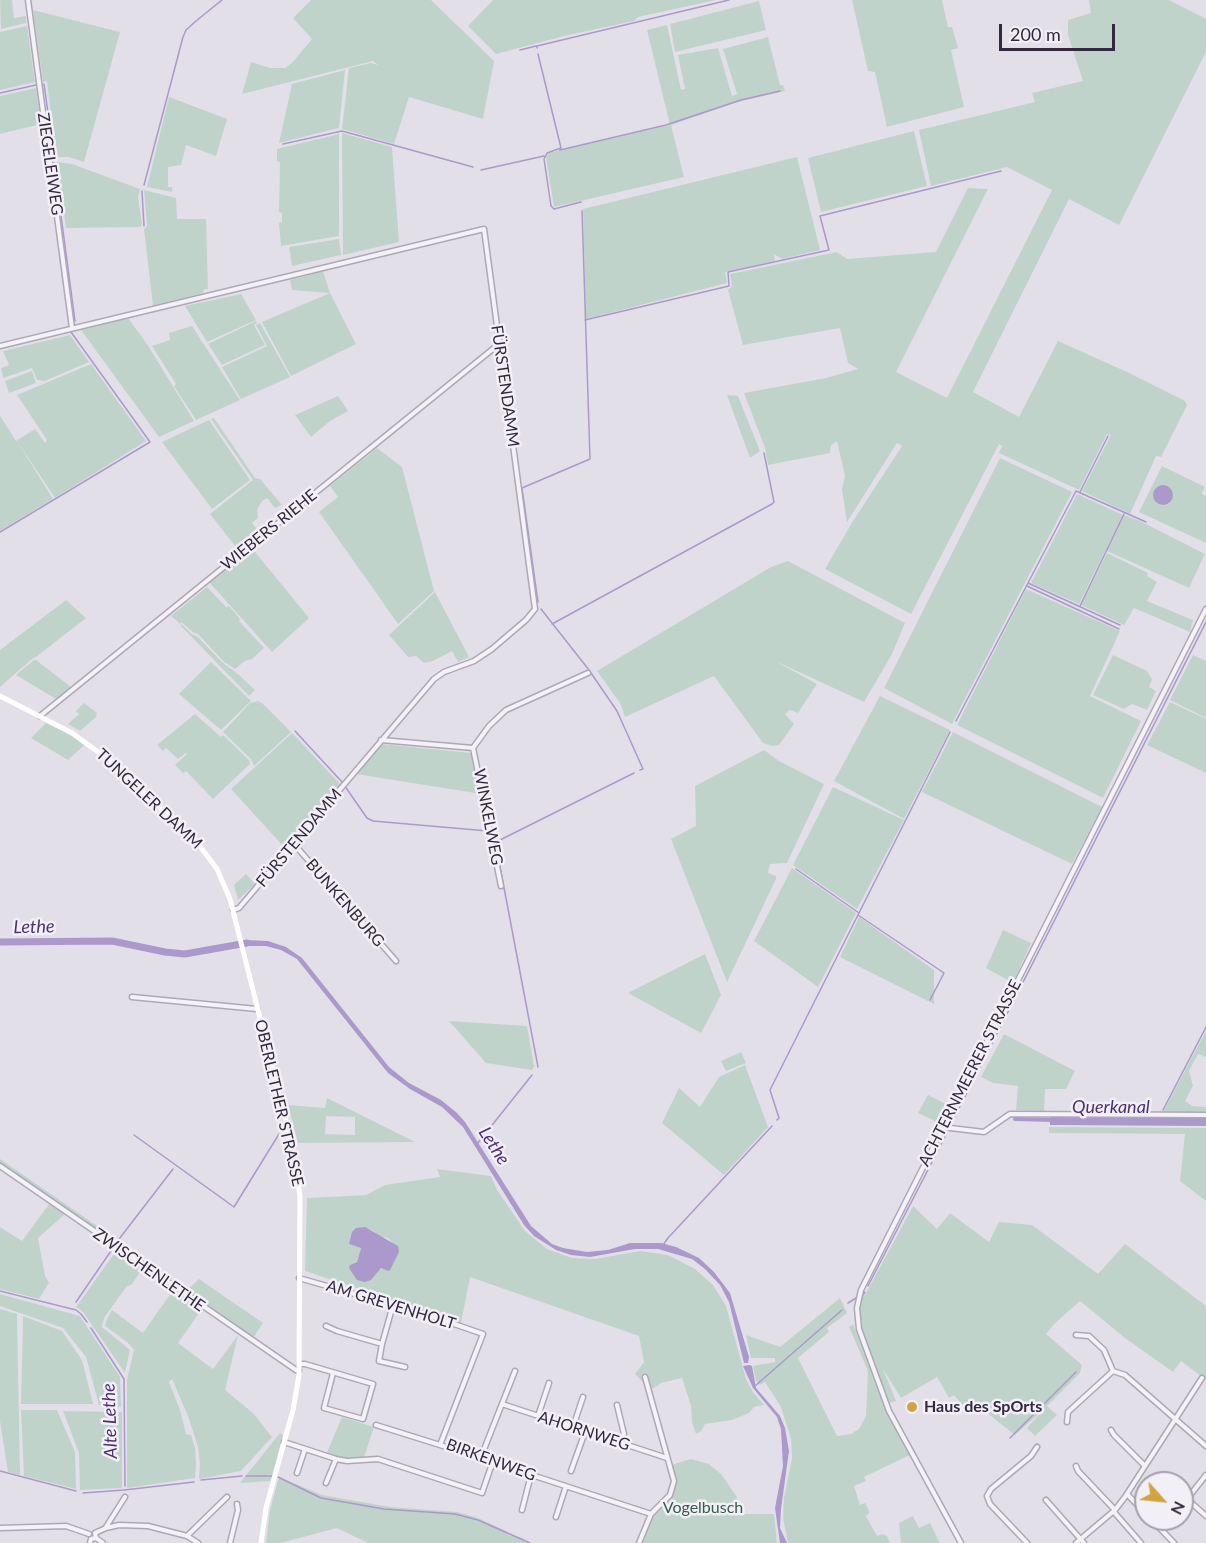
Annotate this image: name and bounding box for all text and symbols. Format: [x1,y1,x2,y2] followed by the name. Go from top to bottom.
[1002,12,1118,50] scale bar
[1010,23,1061,45] text: 200 m
[33,112,67,216] street label: ZIEGELEIWEG
[487,324,523,448] street label: FÜRSTENDAMM
[217,485,321,575] street label: WIEBERS RIEHE
[92,745,206,853] street label: TUNGELER DAMM
[469,767,507,867] street label: WINKELWEG
[252,785,346,891] street label: FÜRSTENDAMM
[302,855,388,951] street label: BUNKENBURG
[13,916,55,938] water label: Lethe
[915,977,1025,1169] street label: ACHTERNMEERER STRASSE
[250,1018,308,1188] street label: OBERLETHER STRASSE
[1072,1096,1150,1118] water label: Querkanal
[474,1123,514,1169] water label: Lethe
[89,1224,209,1316] street label: ZWISCHENLETHE
[324,1276,458,1334] street label: AM GREVENHOLT
[98,1383,122,1459] water label: Alte Lethe
[924,1397,1042,1417] place label: Haus des SpOrts
[905,1400,919,1414] marker: Haus des SpOrts
[536,1407,632,1455] street label: AHORNWEG
[443,1435,539,1485] street label: BIRKENWEG
[1134,1471,1194,1531] north arrow
[663,1498,743,1518] park label: Vogelbusch
[1167,1499,1190,1518] text: N

